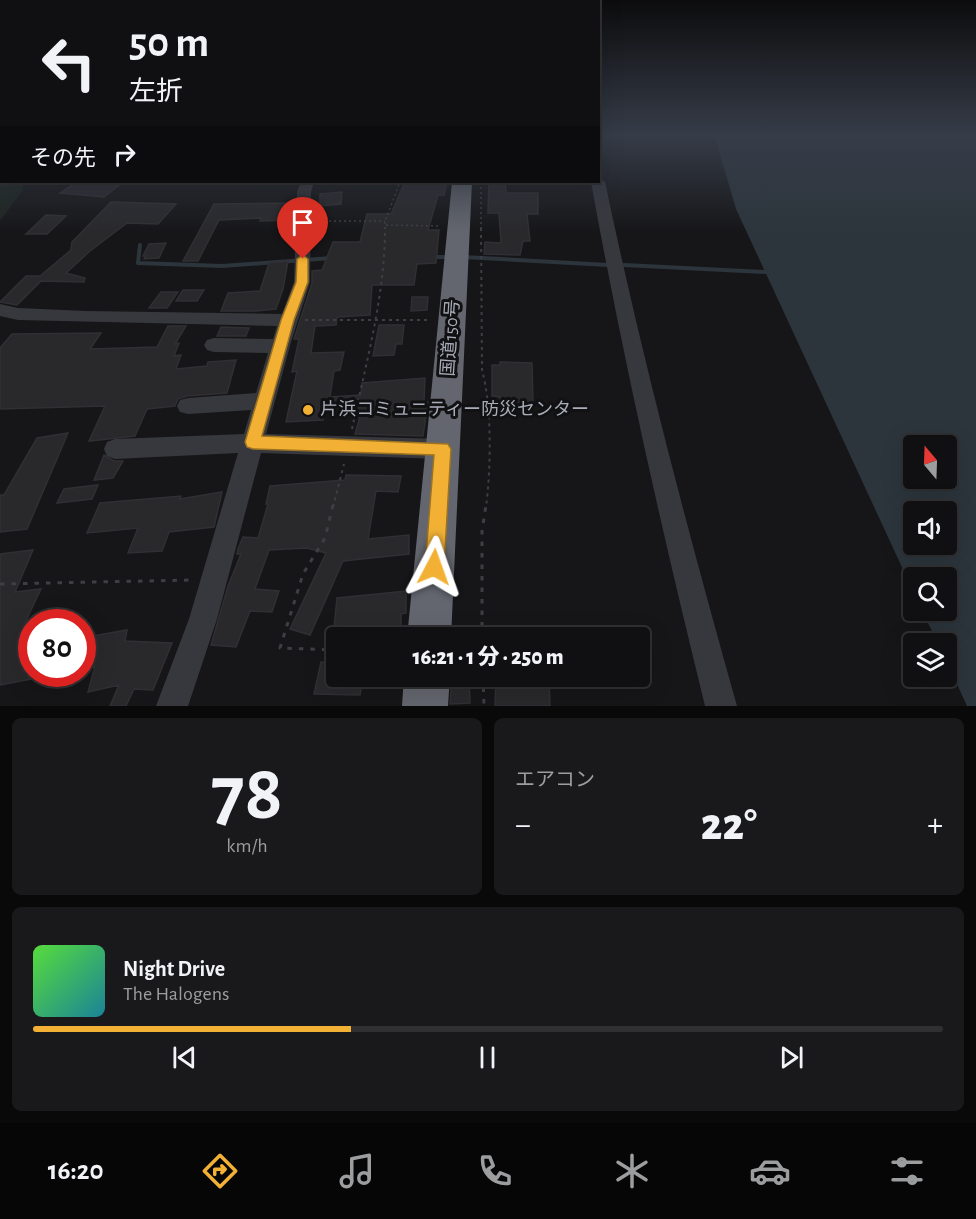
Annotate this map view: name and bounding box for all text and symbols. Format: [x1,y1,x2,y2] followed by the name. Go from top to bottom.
[129,22,209,64] text: 50 m
[30,24,108,102] icon: left
[129,78,183,105] text: 左折
[108,138,141,171] icon: right
[30,147,96,169] text: その先
[277,197,328,259] pin
[286,206,319,239] icon: arrive
[437,299,463,377] street label: 国道150号
[320,399,589,419] place label: 片浜コミュニティー防災センター
[301,403,315,417] marker: 片浜コミュニティー防災センター
[903,435,957,489] north arrow
[903,435,957,687] map controls
[903,501,957,555] button: sound
[402,535,466,599] position arrow
[903,567,957,621] button: search
[18,609,96,687] speed limit sign: 80
[903,633,957,687] button: layers
[412,646,564,668] text: 16:21 · 1 分 · 250 m
[211,756,283,834] text: 78
[515,770,595,790] text: エアコン
[701,803,757,848] text: 22°
[515,809,531,842] text: −
[927,809,943,842] text: +
[226,836,268,856] text: km/h
[123,958,225,980] text: Night Drive
[123,984,229,1004] text: The Halogens
[168,1041,201,1074] icon: previous
[471,1041,504,1074] icon: pause
[775,1041,808,1074] icon: next
[199,1150,241,1192] icon: directions
[336,1150,378,1192] icon: music
[474,1150,516,1192] icon: phone
[611,1150,653,1192] icon: climate
[749,1150,791,1192] icon: car
[886,1150,928,1192] icon: filters
[48,1157,103,1184] text: 16:20

